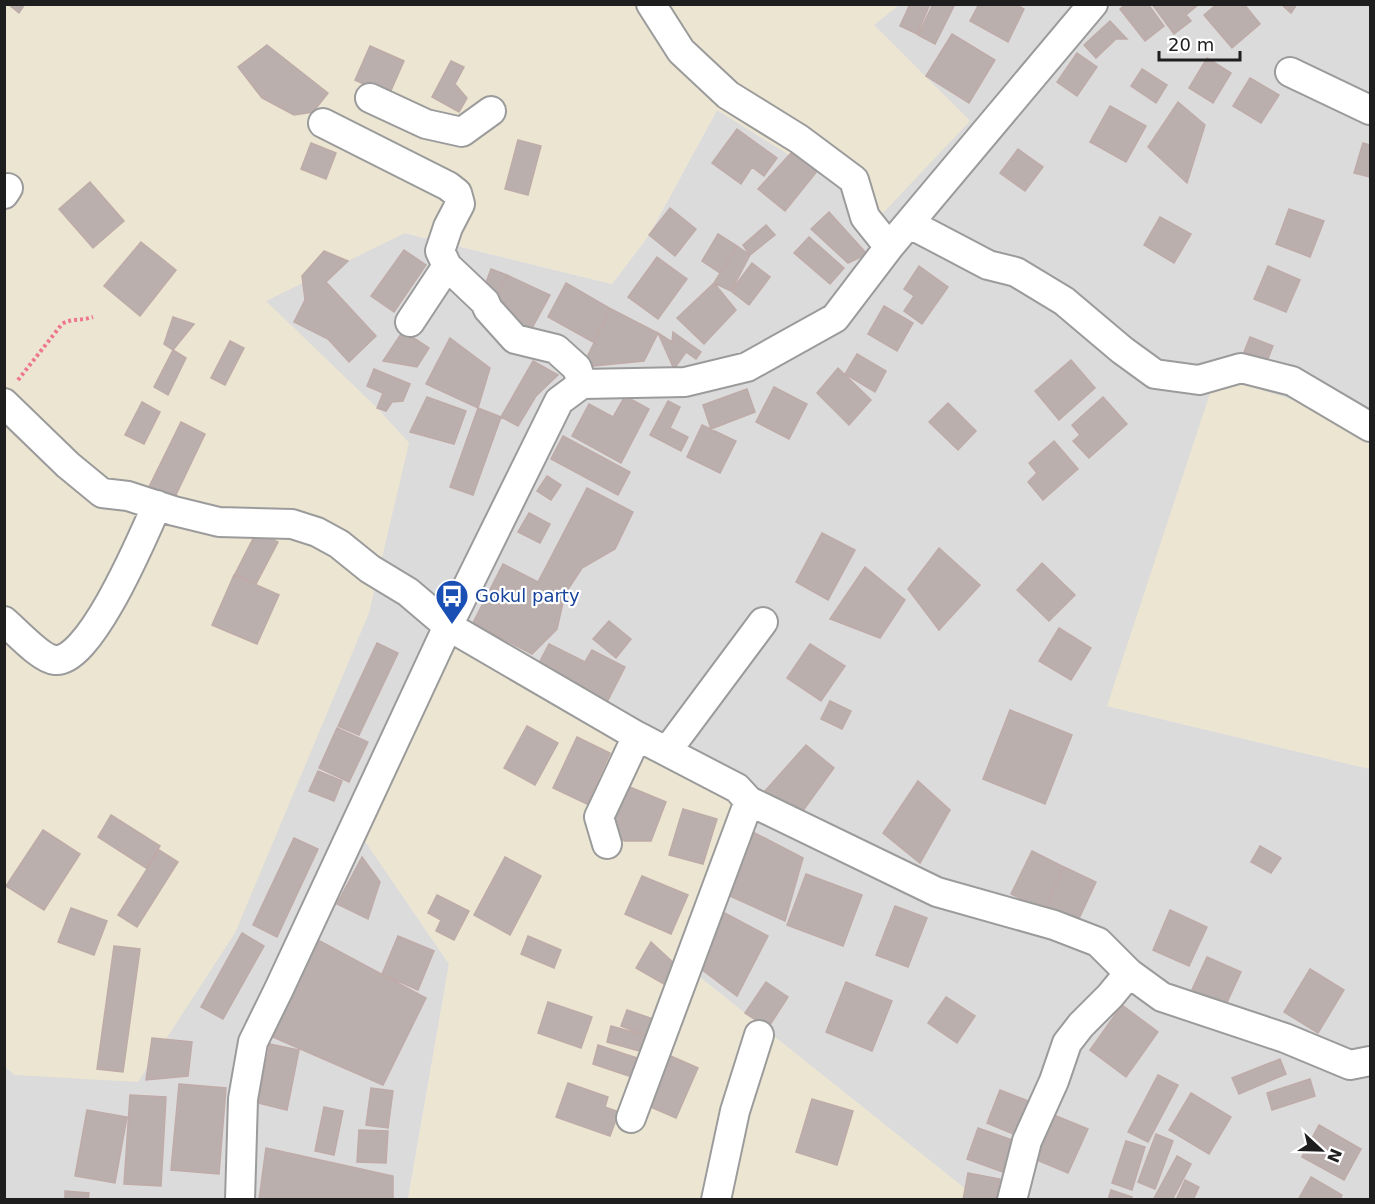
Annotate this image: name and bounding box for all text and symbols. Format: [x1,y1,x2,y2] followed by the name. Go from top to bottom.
[1159,24,1240,62] scale bar
[1168,34,1214,55] text: 20 m
[434,578,470,625] bus stop icon: Gokul party
[475,585,580,606] place label: Gokul party
[1291,1120,1351,1180] north arrow
[1323,1146,1346,1165] text: N

